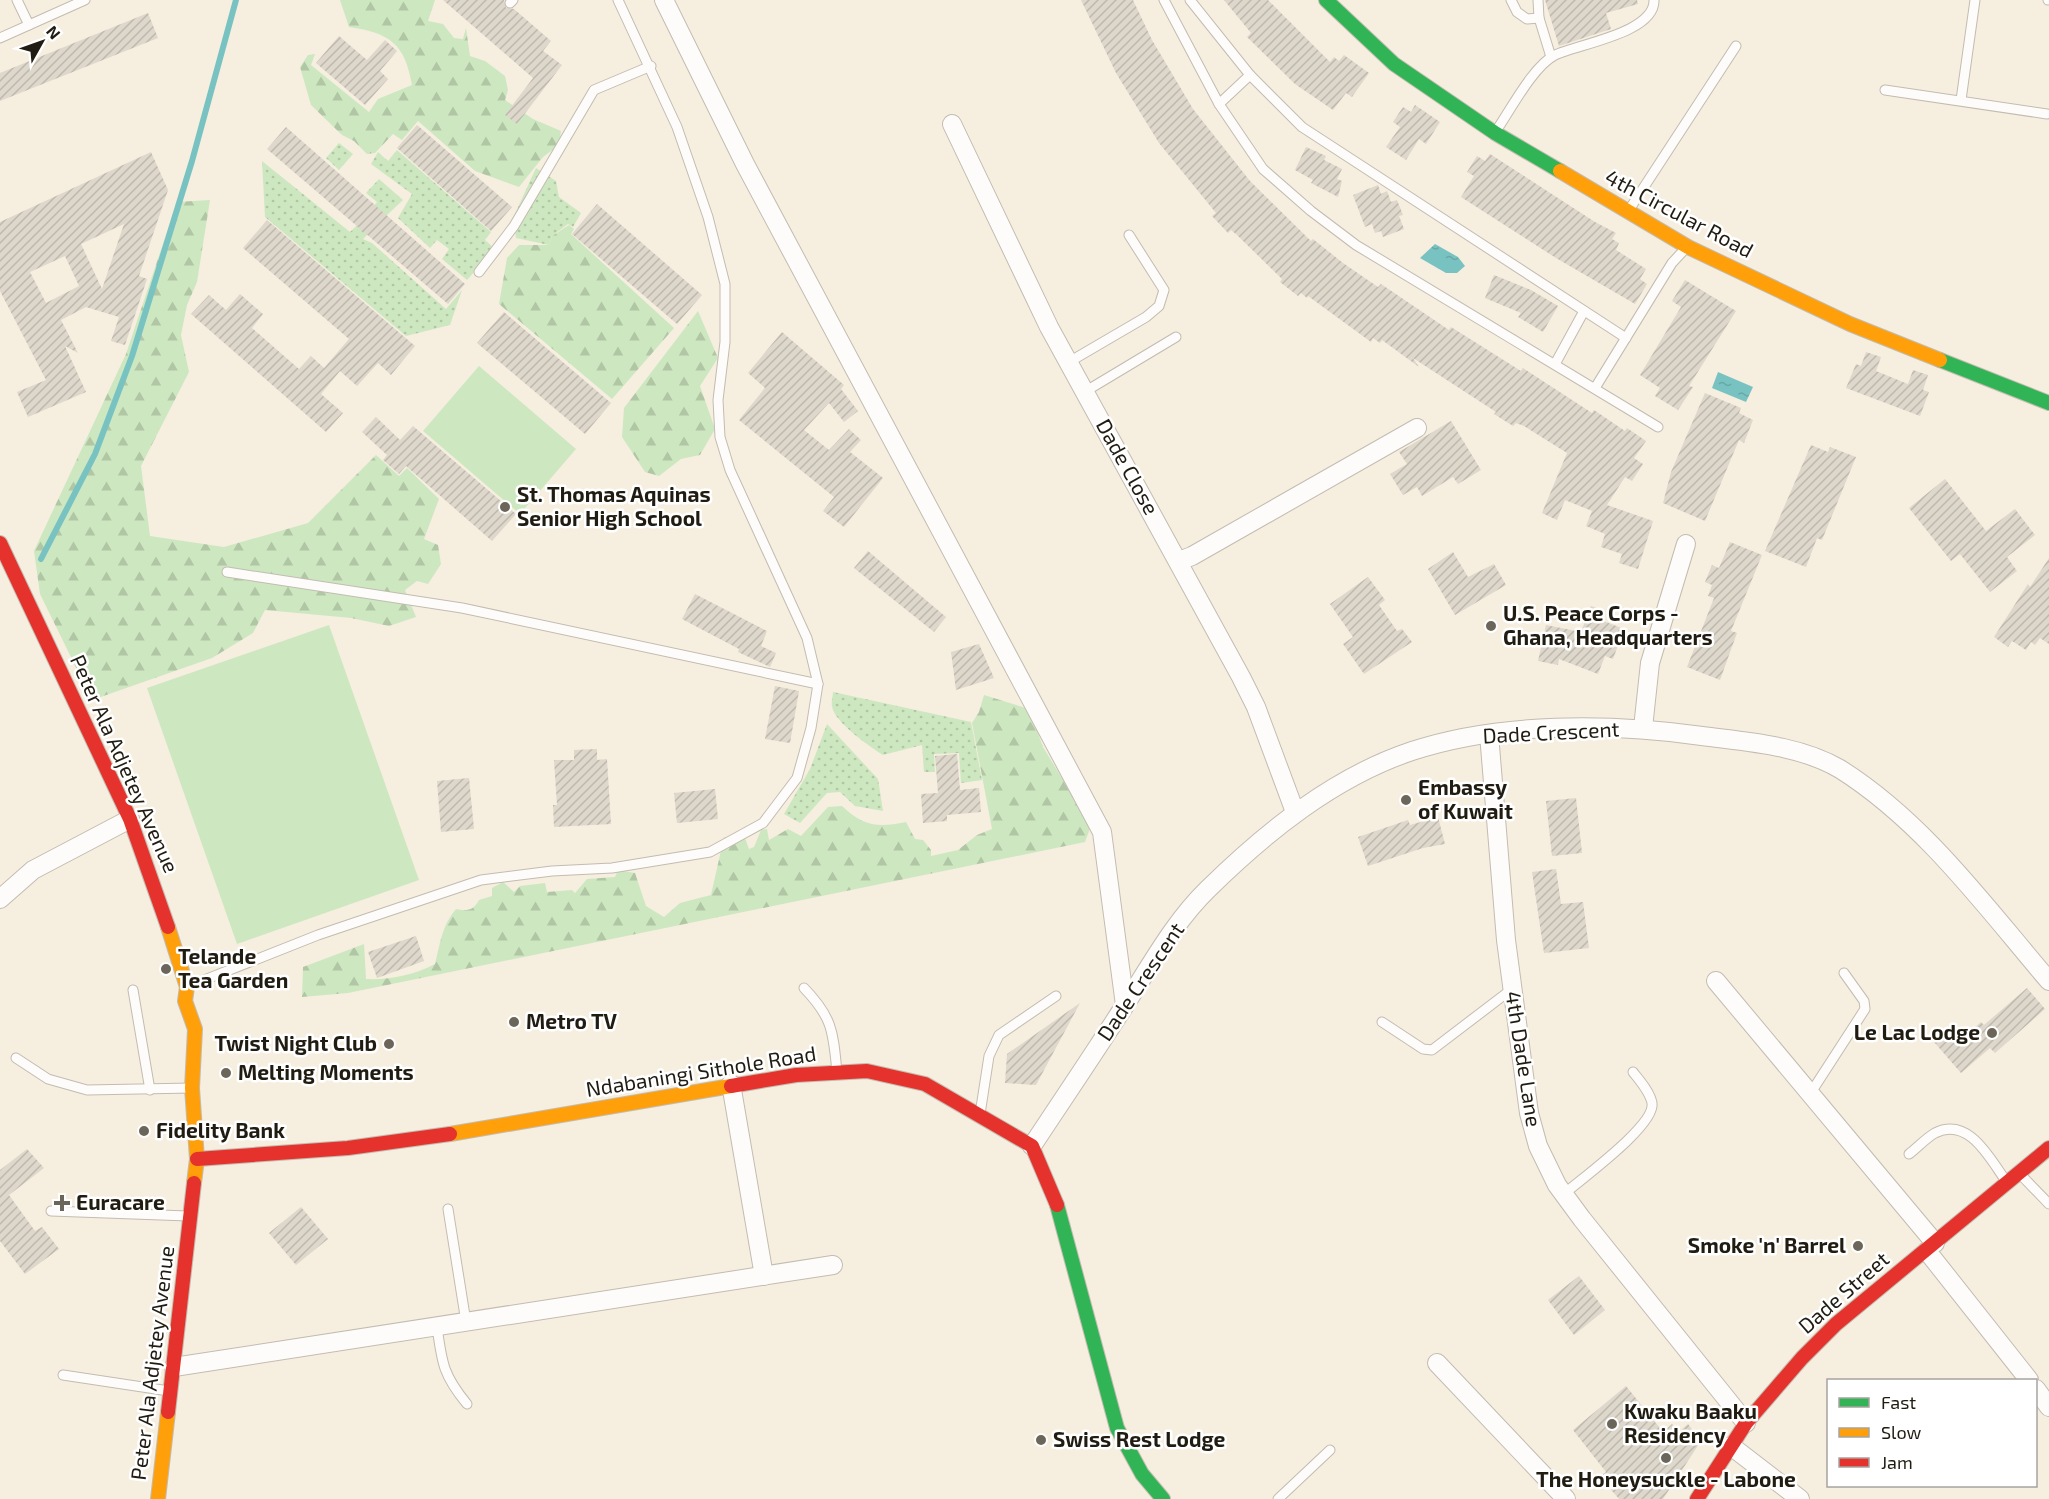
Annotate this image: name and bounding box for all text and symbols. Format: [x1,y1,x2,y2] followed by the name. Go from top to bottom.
[12,12,72,72] north arrow
[43,22,65,43] text: N
[1601,163,1758,262] street label: 4th Circular Road
[1092,414,1165,518] street label: Dade Close
[517,481,711,530] place label: St. Thomas Aquinas Senior High School
[498,500,512,514] marker: St. Thomas Aquinas Senior High School
[1503,600,1713,649] place label: U.S. Peace Corps - Ghana, Headquarters
[1484,619,1498,633] marker: U.S. Peace Corps - Ghana, Headquarters
[65,650,185,877] street label: Peter Ala Adjetey Avenue
[1482,715,1620,748] street label: Dade Crescent
[1418,774,1513,823] place label: Embassy of Kuwait
[1399,793,1413,807] marker: Embassy of Kuwait
[1091,917,1188,1045] street label: Dade Crescent
[178,943,288,992] place label: Telande Tea Garden
[159,962,173,976] marker: Telande Tea Garden
[1501,989,1548,1128] street label: 4th Dade Lane
[526,1008,618,1033] place label: Metro TV
[507,1015,521,1029] marker: Metro TV
[1854,1019,1980,1044] place label: Le Lac Lodge
[1985,1026,1999,1040] marker: Le Lac Lodge
[215,1030,377,1055] place label: Twist Night Club
[382,1037,396,1051] marker: Twist Night Club
[584,1040,818,1101] street label: Ndabaningi Sithole Road
[238,1059,414,1084] place label: Melting Moments
[219,1066,233,1080] marker: Melting Moments
[156,1117,285,1143] place label: Fidelity Bank
[137,1124,151,1138] marker: Fidelity Bank
[76,1189,165,1214] place label: Euracare
[53,1194,71,1212] marker: Euracare
[1688,1232,1846,1257] place label: Smoke 'n' Barrel
[1851,1239,1865,1253] marker: Smoke 'n' Barrel
[125,1244,179,1482] street label: Peter Ala Adjetey Avenue
[1793,1246,1893,1338] street label: Dade Street
[1827,1379,2037,1487] legend
[1881,1391,1916,1413] text: Fast
[1624,1398,1757,1448] place label: Kwaku Baaku Residency
[1605,1417,1619,1431] marker: Kwaku Baaku Residency
[1881,1421,1922,1443] text: Slow
[1053,1426,1226,1451] place label: Swiss Rest Lodge
[1034,1433,1048,1447] marker: Swiss Rest Lodge
[1659,1451,1673,1465] marker: The Honeysuckle - Labone
[1881,1451,1913,1473] text: Jam
[1536,1466,1796,1492] place label: The Honeysuckle - Labone

